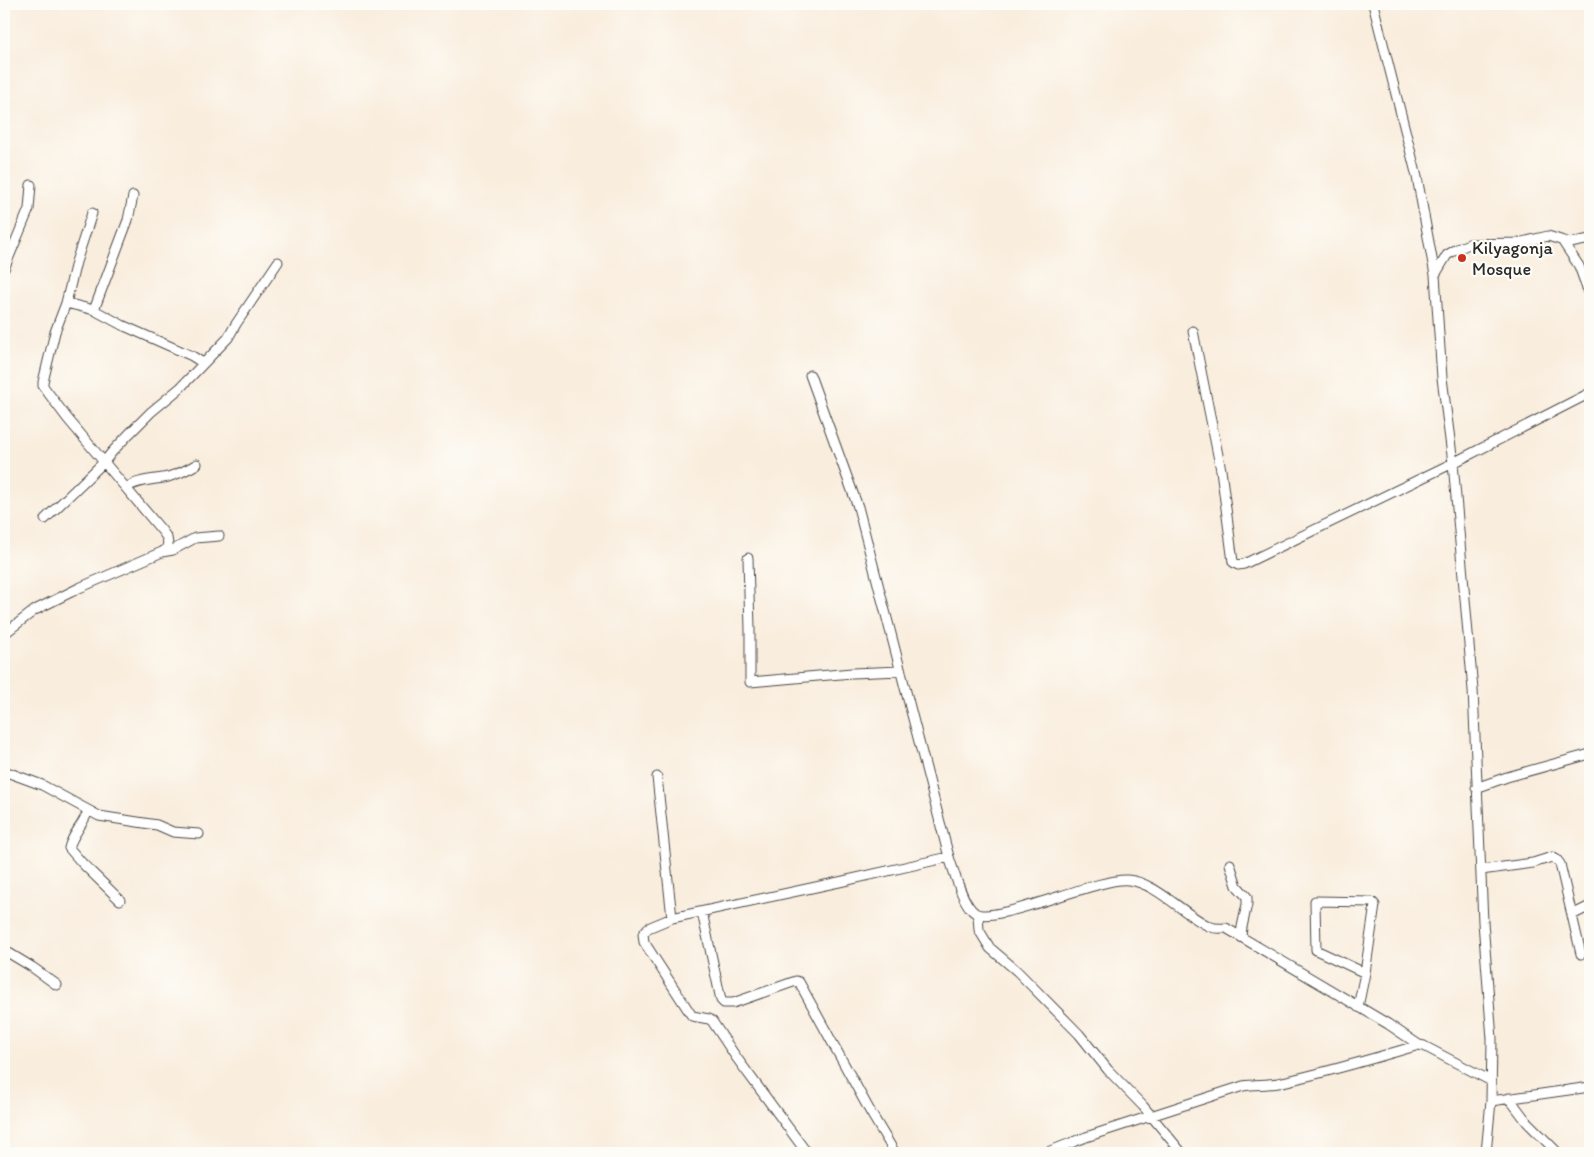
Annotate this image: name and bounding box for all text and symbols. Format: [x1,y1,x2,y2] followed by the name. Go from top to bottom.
[1472,237,1553,280] place label: Kilyagonja Mosque
[1456,252,1468,264] marker: Kilyagonja Mosque

